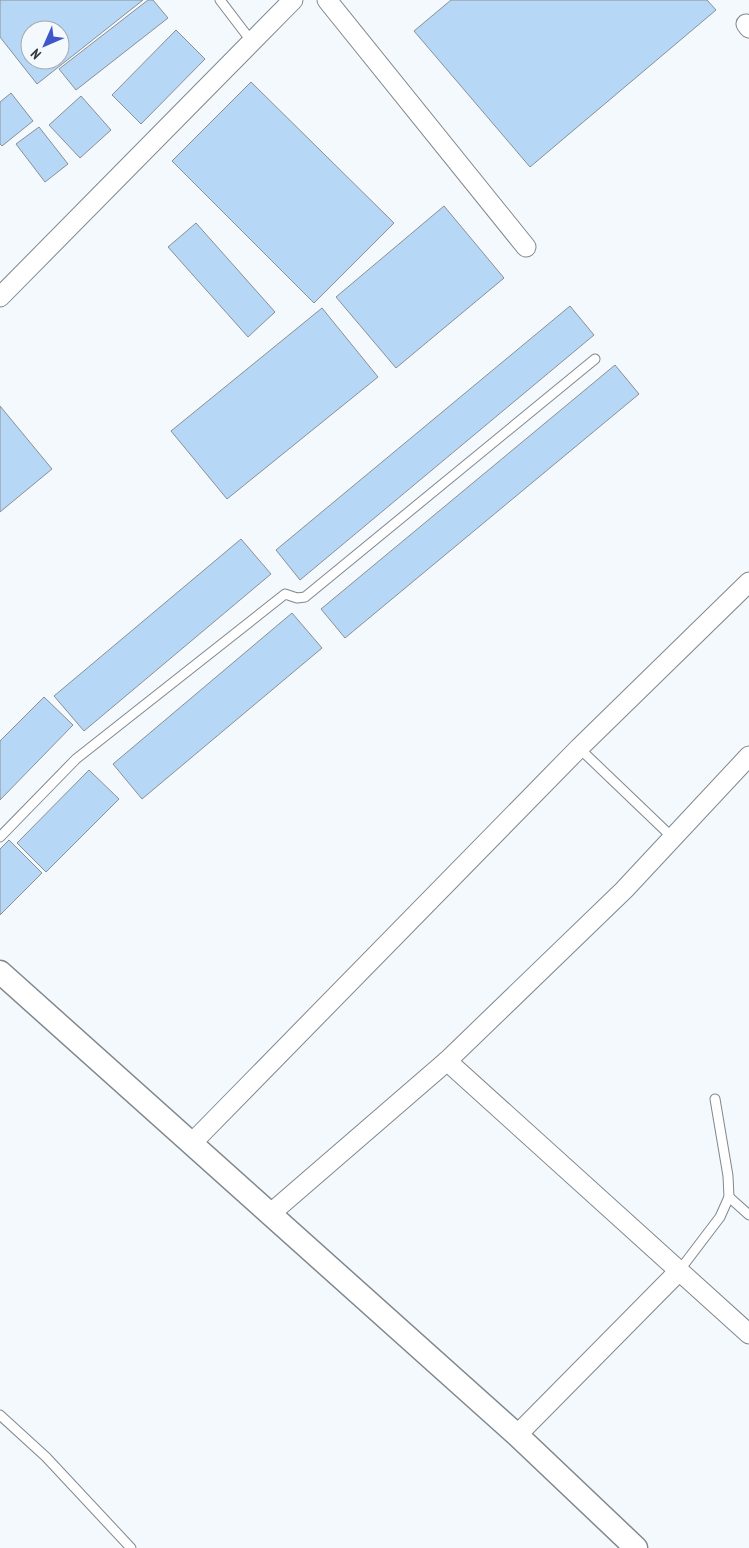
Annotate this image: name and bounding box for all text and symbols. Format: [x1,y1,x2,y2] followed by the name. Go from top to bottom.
[20,20,70,70] north arrow
[27,45,45,63] text: N

